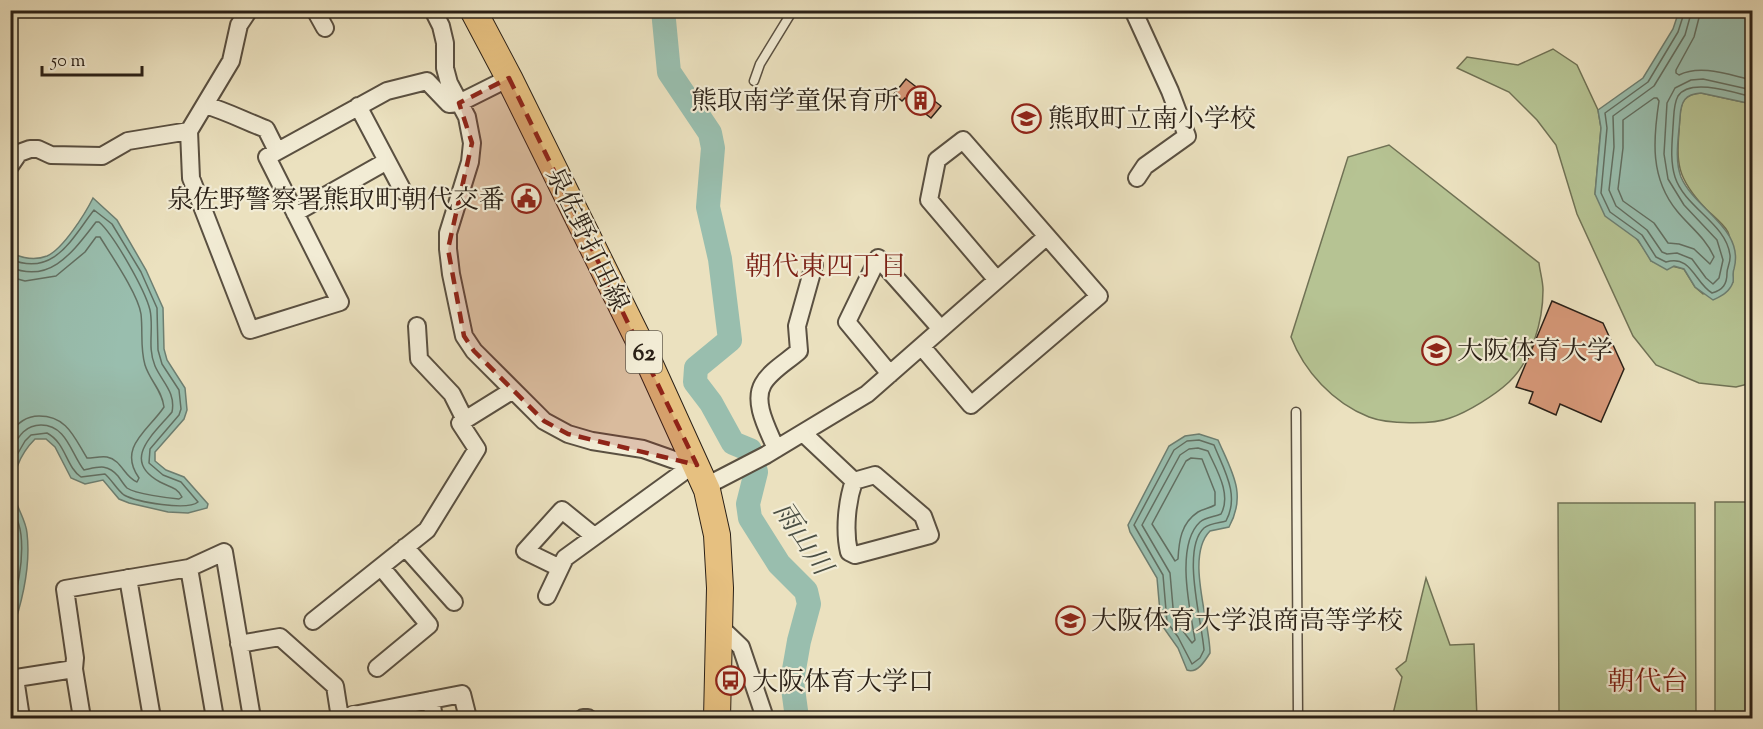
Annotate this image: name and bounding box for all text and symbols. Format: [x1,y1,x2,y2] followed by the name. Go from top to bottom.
[42,39,142,77] scale bar
[50,49,86,75] text: 50 m
[691,84,899,121] place label: 熊取南学童保育所
[904,84,936,116] building icon: 熊取南学童保育所
[1011,102,1043,134] school or university icon: 熊取町立南小学校
[1048,102,1256,139] place label: 熊取町立南小学校
[535,162,637,318] street label: 泉佐野打田線
[167,183,505,220] place label: 泉佐野警察署熊取町朝代交番
[510,183,542,215] public building icon: 泉佐野警察署熊取町朝代交番
[745,249,907,288] district label: 朝代東四丁目
[626,331,662,373] road number: 62
[1420,334,1452,366] school or university icon: 大阪体育大学
[1457,334,1613,371] place label: 大阪体育大学
[762,495,841,586] water label: 雨山川
[1054,604,1086,636] school or university icon: 大阪体育大学浪商高等学校
[1091,604,1403,641] place label: 大阪体育大学浪商高等学校
[1608,664,1689,703] district label: 朝代台
[715,665,747,697] bus stop icon: 大阪体育大学口
[752,665,934,702] place label: 大阪体育大学口

